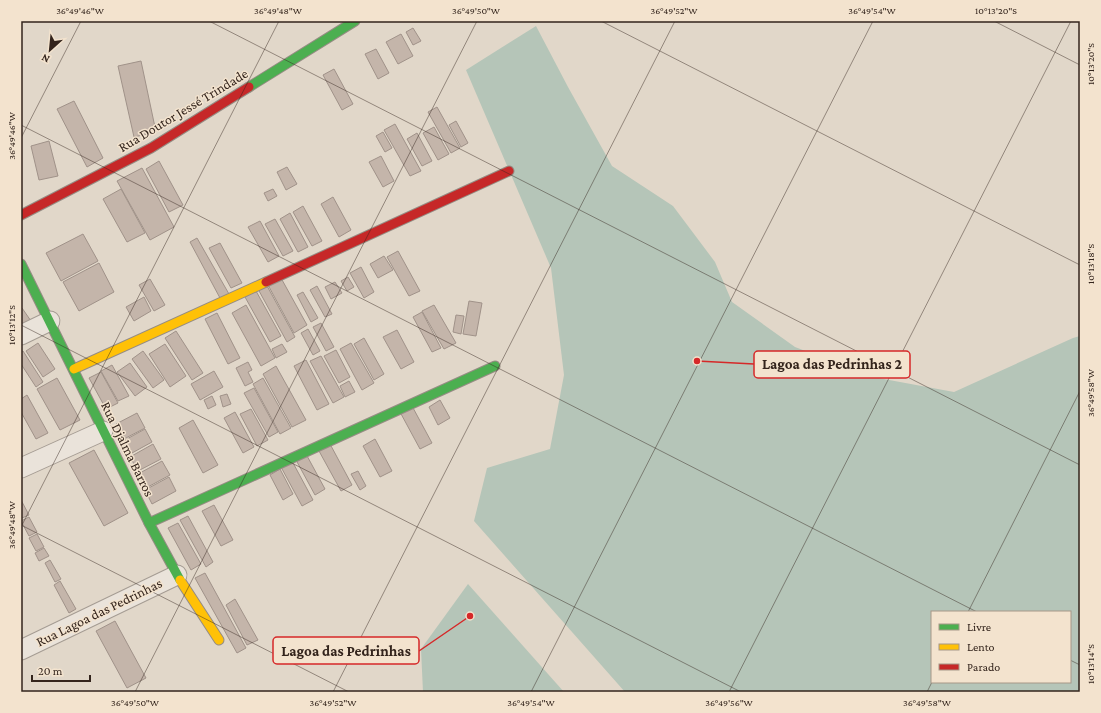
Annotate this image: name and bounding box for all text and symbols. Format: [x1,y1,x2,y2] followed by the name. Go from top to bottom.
[56,5,105,16] text: 36°49'46"W
[254,5,303,16] text: 36°49'48"W
[452,5,501,16] text: 36°49'50"W
[651,5,698,16] text: 36°49'52"W
[848,5,896,16] text: 36°49'54"W
[975,5,1017,16] text: 10°13'20"S
[30,30,70,70] north arrow
[1085,43,1096,85] text: 10°13'20"S
[39,52,52,66] text: N
[115,65,251,155] street label: Rua Doutor Jessé Trindade
[6,111,17,160] text: 36°49'46"W
[1085,243,1096,284] text: 10°13'18"S
[6,305,17,345] text: 10°13'12"S
[754,351,910,378] callout: Lagoa das Pedrinhas 2
[762,356,902,372] text: Lagoa das Pedrinhas 2
[1085,368,1096,417] text: 36°49'58"W
[97,399,158,500] street label: Rua Djalma Barros
[6,500,17,549] text: 36°49'48"W
[33,575,165,649] street label: Rua Lagoa das Pedrinhas
[931,611,1071,683] legend
[967,620,991,634] text: Livre
[273,637,419,664] callout: Lagoa das Pedrinhas
[967,640,995,654] text: Lento
[281,643,411,659] text: Lagoa das Pedrinhas
[1085,644,1096,684] text: 10°13'14"S
[32,657,90,683] scale bar
[967,660,1000,674] text: Parado
[38,664,63,678] text: 20 m
[111,697,160,708] text: 36°49'50"W
[310,697,357,708] text: 36°49'52"W
[507,697,555,708] text: 36°49'54"W
[705,697,754,708] text: 36°49'56"W
[903,697,952,708] text: 36°49'58"W

